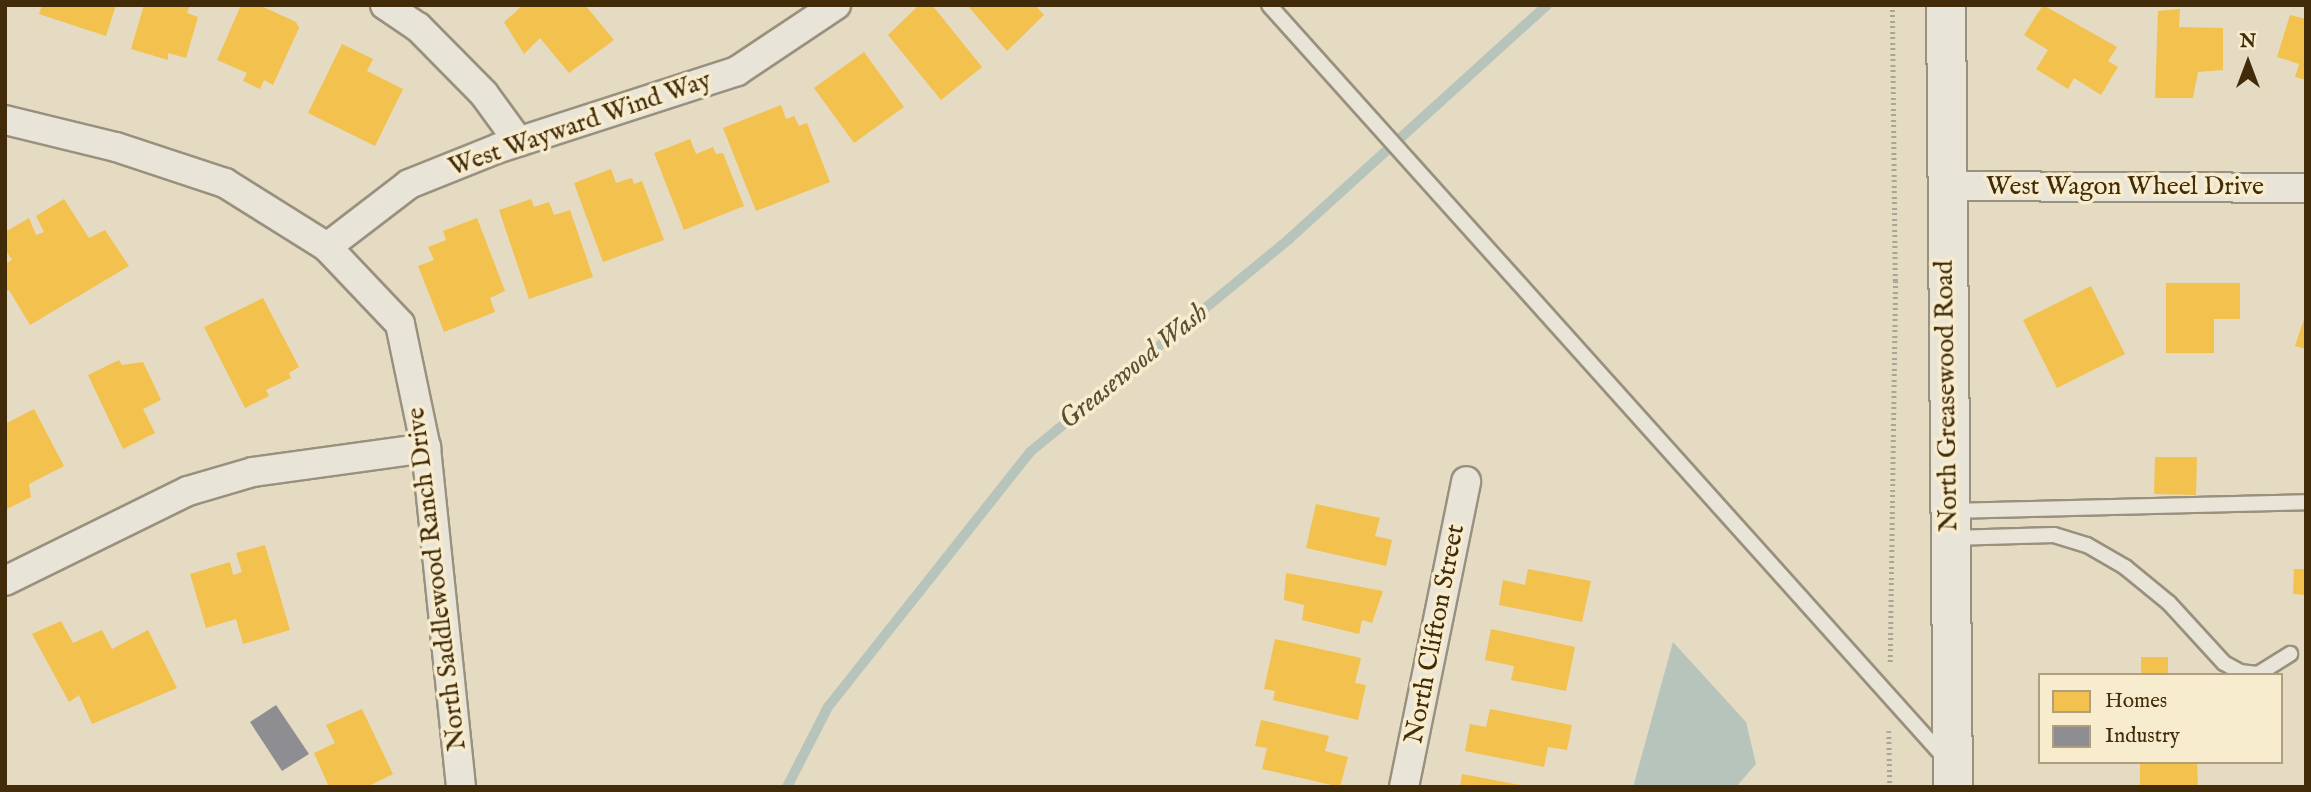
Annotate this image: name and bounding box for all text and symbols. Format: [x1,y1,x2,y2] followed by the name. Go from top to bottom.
[2213,28,2283,98] north arrow
[2240,30,2256,54] text: N
[445,64,715,184] street label: West Wayward Wind Way
[1986,171,2264,203] street label: West Wagon Wheel Drive
[1929,260,1965,532] street label: North Greasewood Road
[1053,297,1215,437] water label: Greasewood Wash
[400,406,474,752] street label: North Saddlewood Ranch Drive
[1398,522,1472,746] street label: North Clifton Street
[2038,673,2283,764] legend
[2105,688,2167,715] text: Homes
[2105,723,2180,750] text: Industry

